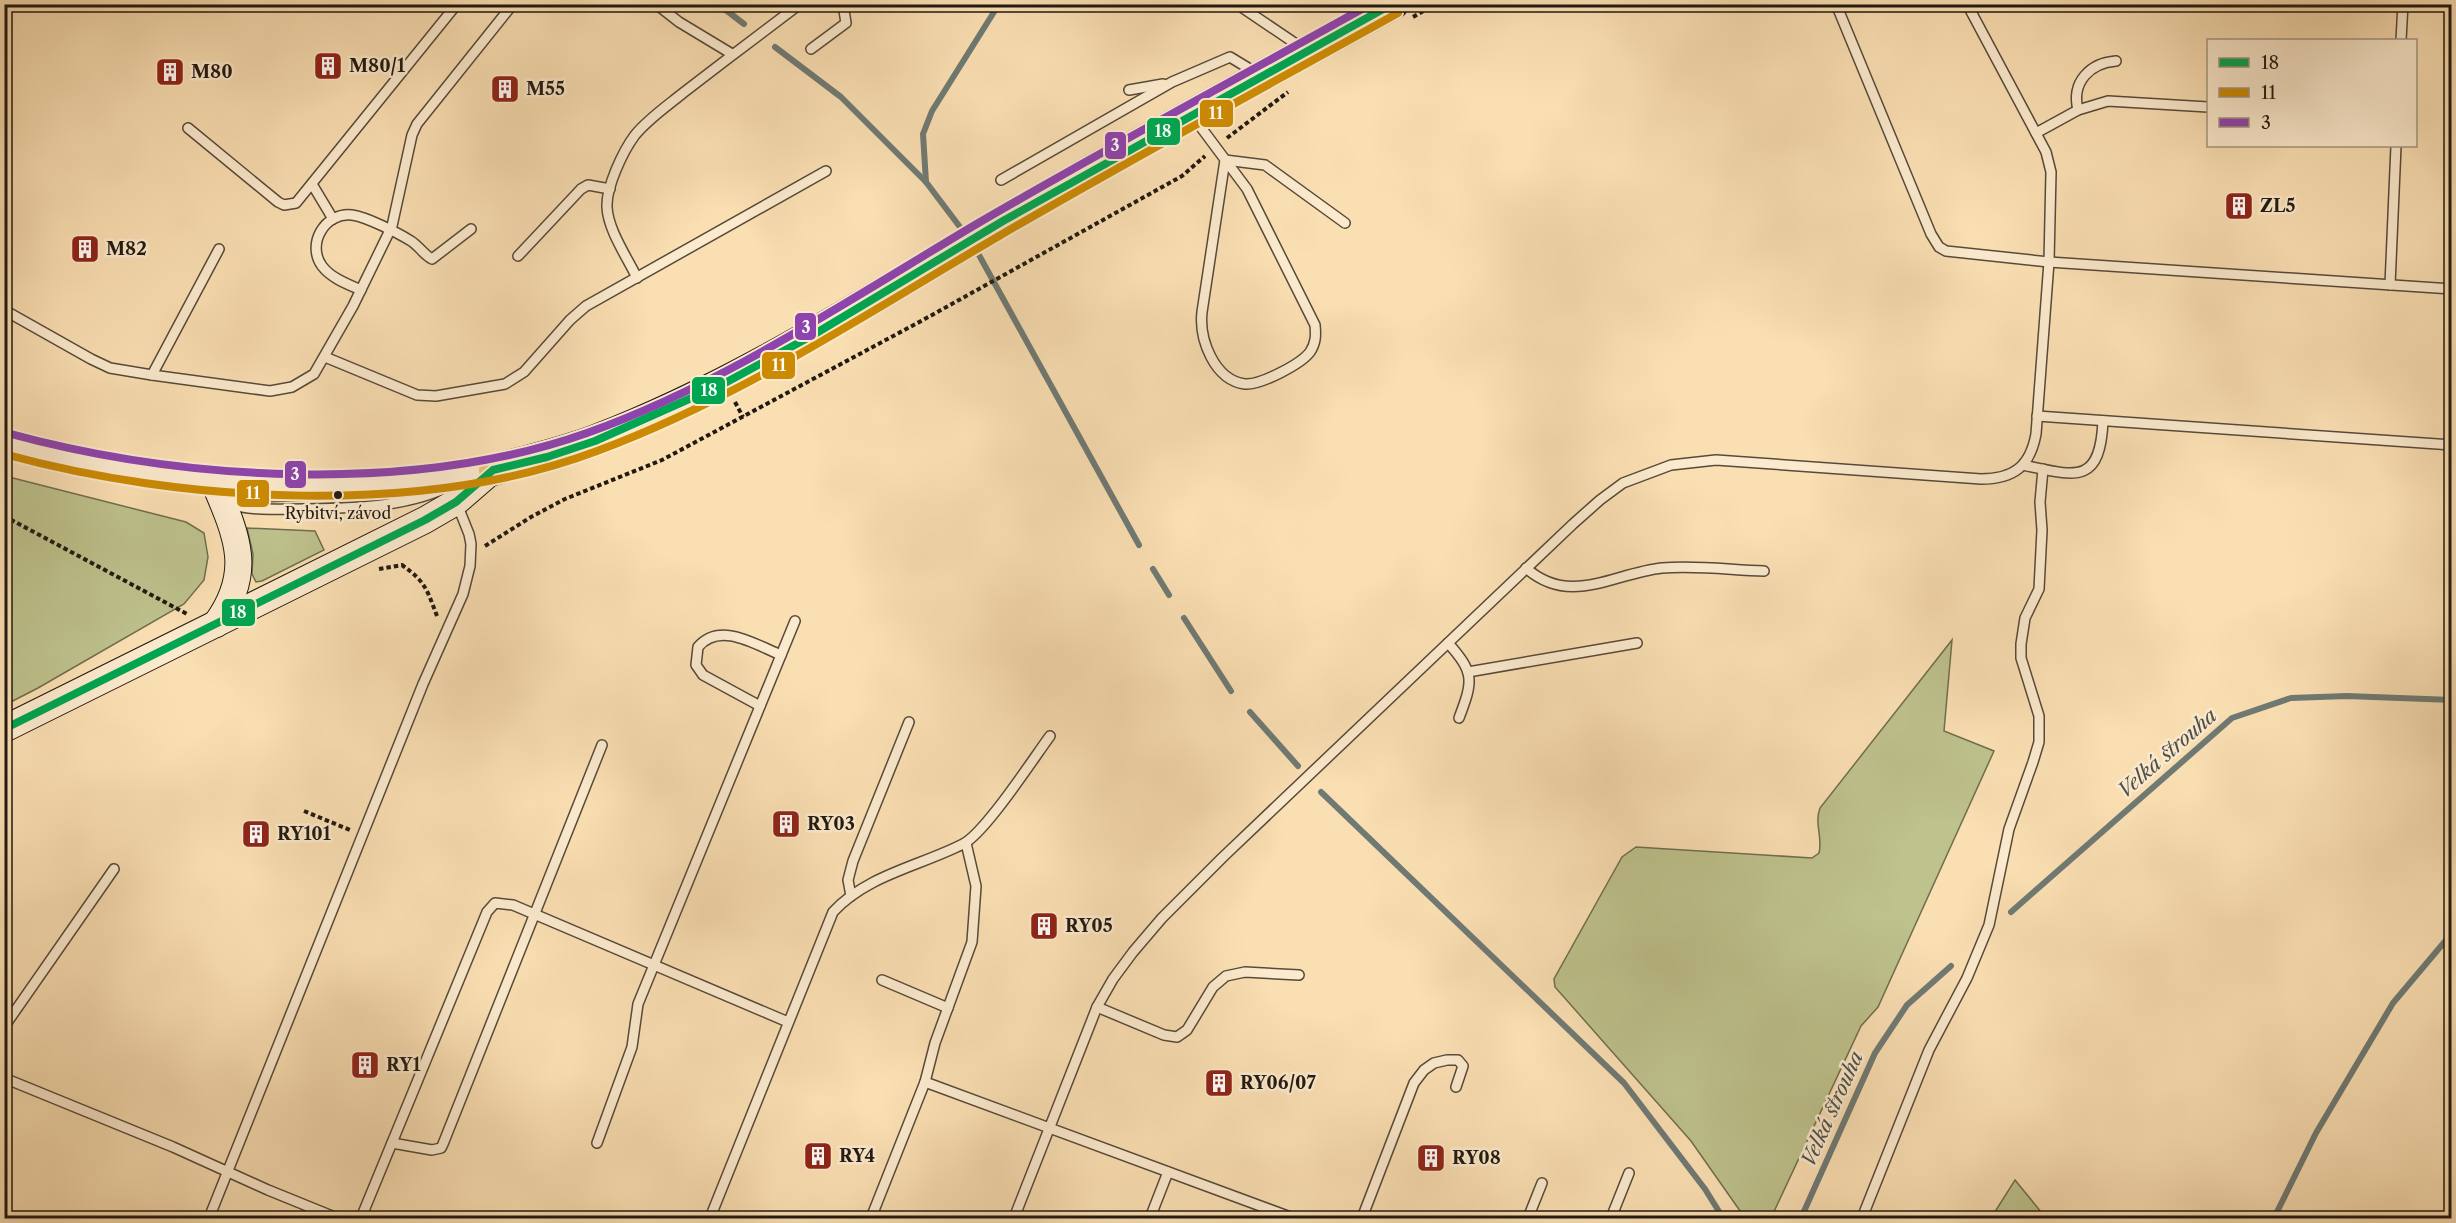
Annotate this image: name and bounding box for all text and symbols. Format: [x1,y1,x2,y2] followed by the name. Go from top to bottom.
[2207,39,2417,147] legend
[312,50,344,82] building icon: M80/1
[2261,52,2279,74] text: 18
[349,55,405,77] place label: M80/1
[154,56,186,88] building icon: M80
[191,61,233,83] place label: M80
[489,73,521,105] building icon: M55
[526,78,565,100] place label: M55
[2261,82,2277,104] text: 11
[1199,99,1234,128] line badge: 11
[1209,103,1224,123] text: 11
[2261,112,2271,134] text: 3
[1146,117,1181,146] line badge: 18
[1154,121,1172,141] text: 18
[1104,131,1127,160] line badge: 3
[1110,135,1120,155] text: 3
[2223,190,2255,222] building icon: ZL5
[2260,195,2295,217] place label: ZL5
[69,233,101,265] building icon: M82
[106,238,147,260] place label: M82
[794,312,817,341] line badge: 3
[801,317,811,337] text: 3
[761,351,796,380] line badge: 11
[772,355,787,375] text: 11
[691,376,726,405] line badge: 18
[700,380,718,400] text: 18
[284,460,307,489] line badge: 3
[290,464,300,484] text: 3
[236,479,270,508] line badge: 11
[246,483,261,503] text: 11
[332,489,344,501] marker: Rybitví, závod
[285,503,391,523] place label: Rybitví, závod
[221,598,256,627] line badge: 18
[229,602,247,622] text: 18
[2112,703,2222,803] water label: Velká strouha
[770,808,802,840] building icon: RY03
[807,813,855,835] place label: RY03
[240,818,272,850] building icon: RY101
[277,823,331,845] place label: RY101
[1028,910,1060,942] building icon: RY05
[1065,915,1113,937] place label: RY05
[1796,1048,1868,1170] water label: Velká strouha
[349,1049,381,1081] building icon: RY1
[386,1054,421,1076] place label: RY1
[1203,1067,1235,1099] building icon: RY06/07
[1240,1072,1317,1094] place label: RY06/07
[802,1140,834,1172] building icon: RY4
[1415,1142,1447,1174] building icon: RY08
[839,1145,875,1167] place label: RY4
[1452,1147,1501,1169] place label: RY08

